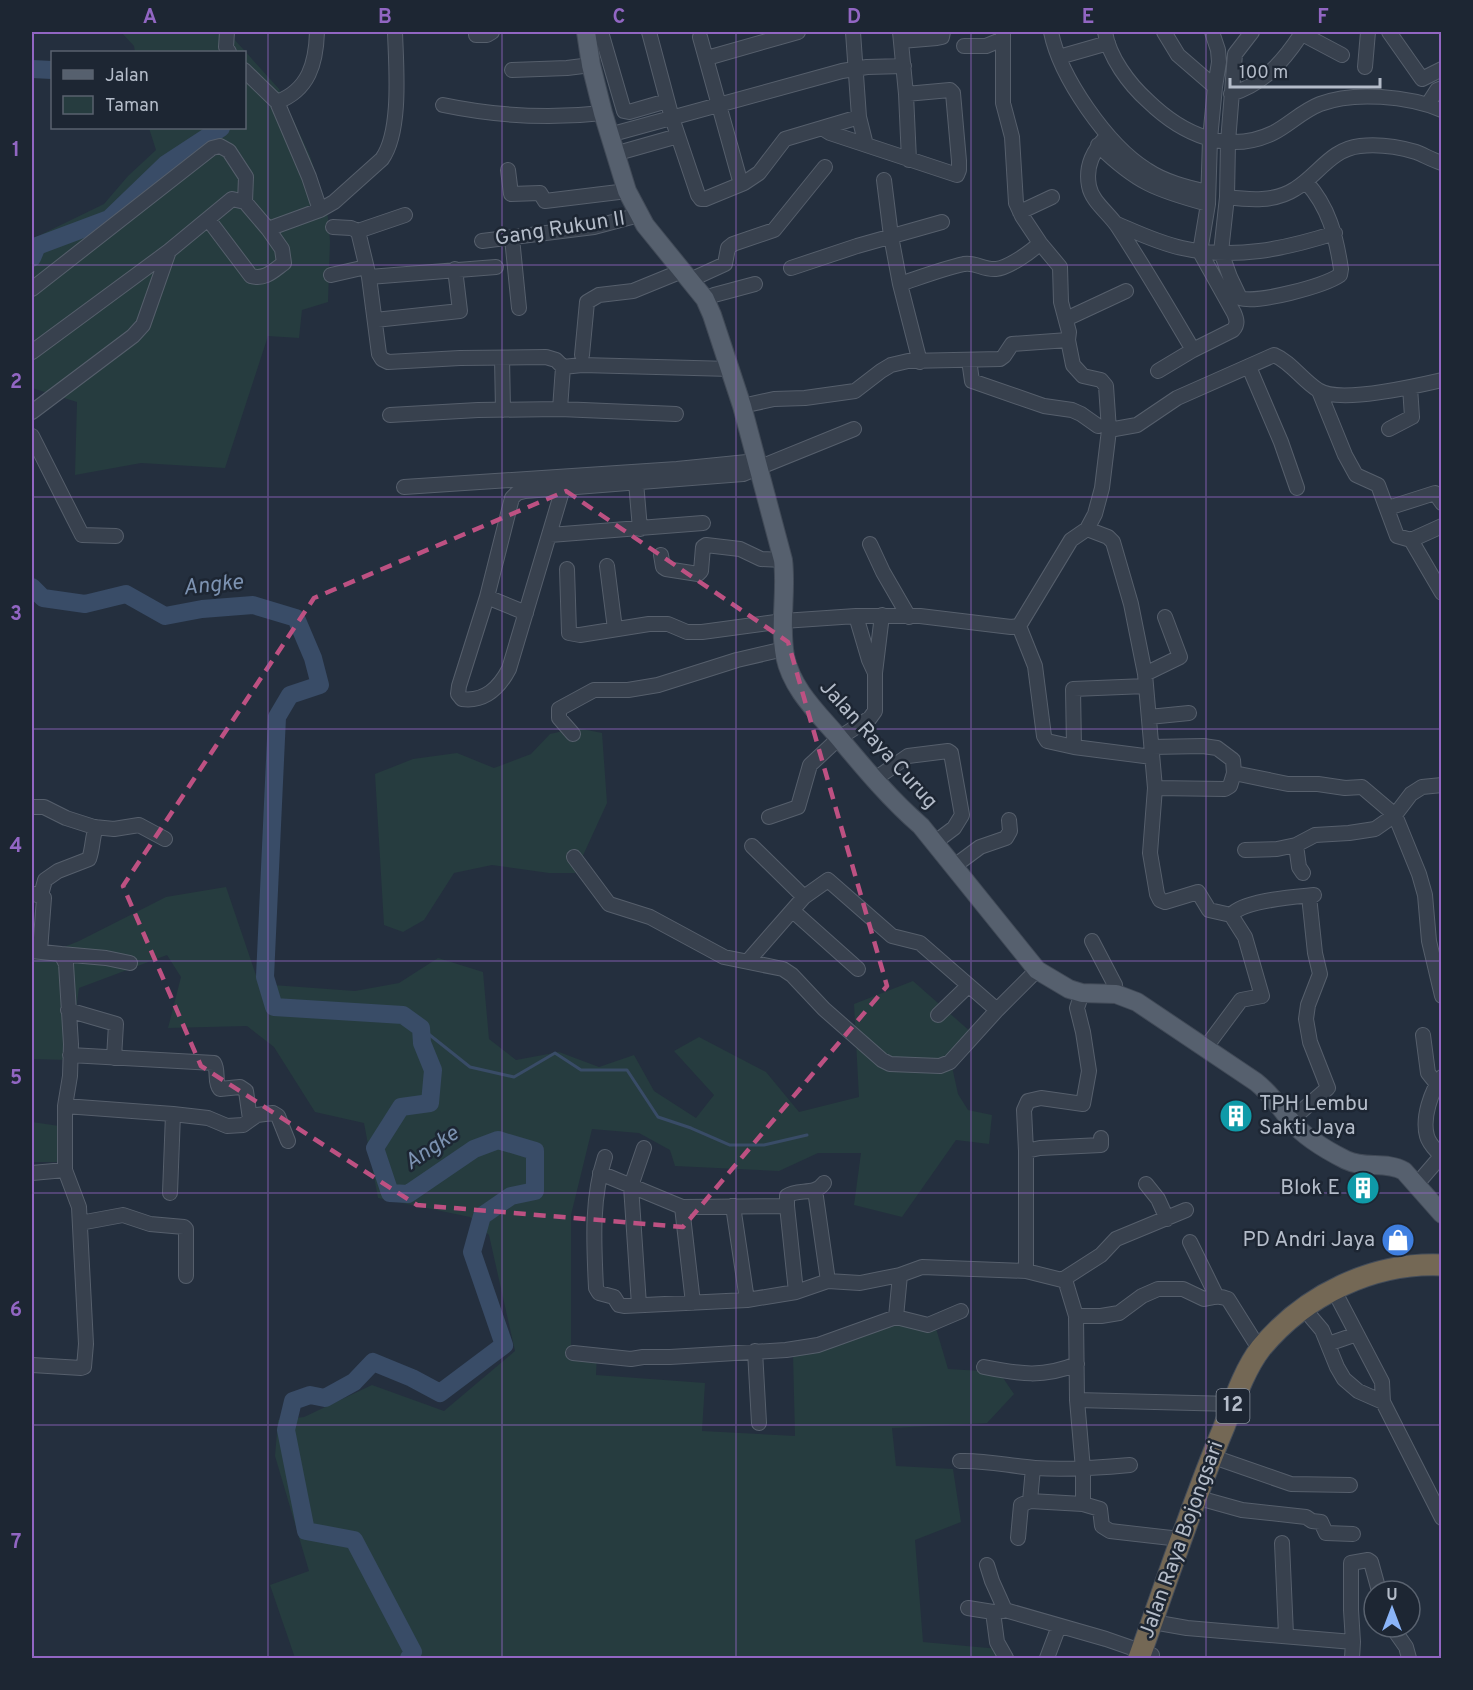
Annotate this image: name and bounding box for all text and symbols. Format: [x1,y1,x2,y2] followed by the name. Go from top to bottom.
[143,5,157,31] text: A
[378,5,392,31] text: B
[613,5,625,31] text: C
[847,5,861,31] text: D
[1082,5,1094,31] text: E
[1317,5,1329,31] text: F
[51,51,246,129] legend
[1230,51,1380,89] scale bar
[1239,62,1288,85] text: 100 m
[105,65,149,88] text: Jalan
[105,95,159,118] text: Taman
[12,138,20,164] text: 1
[493,205,627,253] street label: Gang Rukun II
[10,370,22,396] text: 2
[182,569,245,603] water label: Angke
[10,602,22,628] text: 3
[813,675,943,815] street label: Jalan Raya Curug
[10,834,22,860] text: 4
[10,1066,22,1092] text: 5
[1259,1091,1369,1142] place label: TPH Lembu Sakti Jaya
[1218,1098,1254,1134] building icon: TPH Lembu Sakti Jaya
[400,1121,465,1177] water label: Angke
[1345,1170,1381,1206] building icon: Blok E
[1280,1175,1340,1202] place label: Blok E
[1380,1222,1416,1258] shop icon: PD Andri Jaya
[1243,1227,1375,1254] place label: PD Andri Jaya
[10,1298,22,1324] text: 6
[1216,1389,1250,1423] road number: 12
[1134,1437,1230,1643] street label: Jalan Raya Bojongsari
[11,1530,21,1556] text: 7
[1362,1579,1422,1639] north arrow
[1386,1586,1398,1606] text: U

